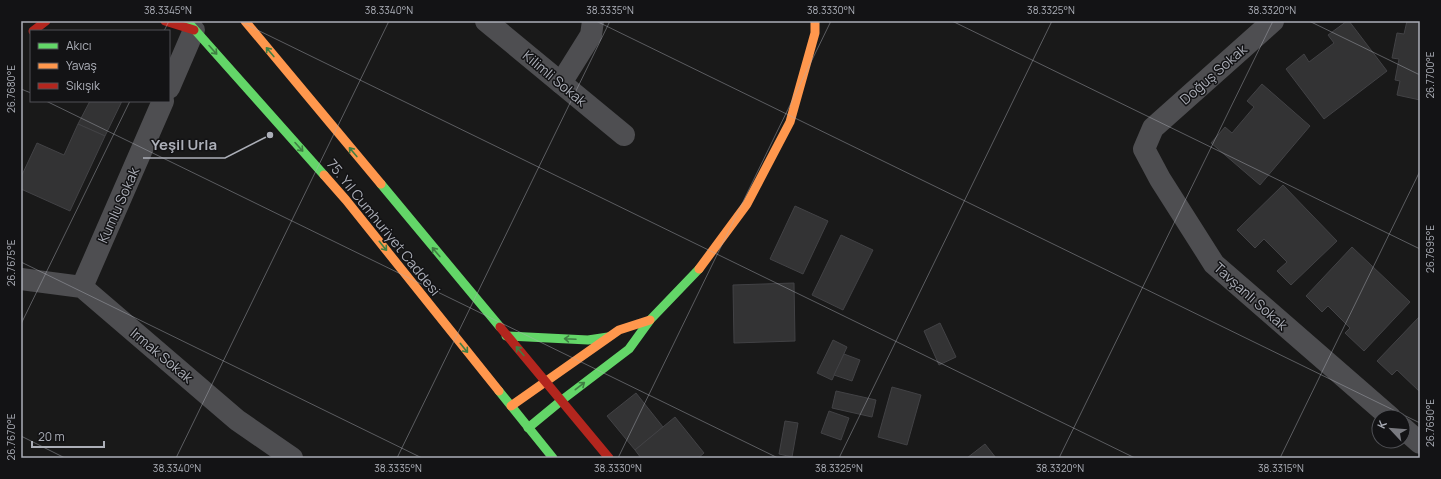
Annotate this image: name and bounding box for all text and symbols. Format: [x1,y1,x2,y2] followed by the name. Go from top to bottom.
[144,3,192,17] text: 38.3345°N
[365,3,413,17] text: 38.3340°N
[586,3,634,17] text: 38.3335°N
[807,3,855,17] text: 38.3330°N
[1027,3,1075,17] text: 38.3325°N
[1248,3,1296,17] text: 38.3320°N
[30,30,170,102] legend
[66,37,92,54] text: Akıcı
[1175,39,1251,108] street label: Doğuş Sokak
[208,45,217,55] one-way arrow
[266,46,275,57] one-way arrow
[519,46,592,111] street label: Kilimli Sokak
[1423,51,1437,99] text: 26.7700°E
[66,57,97,74] text: Yavaş
[4,65,18,113] text: 26.7680°E
[66,77,101,94] text: Sıkışık
[143,131,225,158] callout: Yeşil Urla
[151,134,217,155] text: Yeşil Urla
[294,142,303,152] one-way arrow
[349,146,358,157] one-way arrow
[323,155,445,299] street label: 75. Yıl Cumhuriyet Caddesi
[93,163,144,246] street label: Kumlu Sokak
[1423,225,1437,273] text: 26.7695°E
[4,239,18,286] text: 26.7675°E
[379,241,387,252] one-way arrow
[432,246,441,257] one-way arrow
[1210,258,1293,335] street label: Tavşanlı Sokak
[127,323,198,387] street label: Irmak Sokak
[564,335,577,343] one-way arrow
[460,342,469,353] one-way arrow
[515,346,524,357] one-way arrow
[575,381,586,390] one-way arrow
[1423,399,1437,447] text: 26.7690°E
[1371,409,1411,449] north arrow
[4,413,18,461] text: 26.7670°E
[1373,417,1390,431] text: K
[32,423,104,449] scale bar
[38,428,65,445] text: 20 m
[153,461,201,475] text: 38.3340°N
[374,461,422,475] text: 38.3335°N
[594,461,642,475] text: 38.3330°N
[815,461,863,475] text: 38.3325°N
[1036,461,1084,475] text: 38.3320°N
[1258,461,1304,475] text: 38.3315°N

